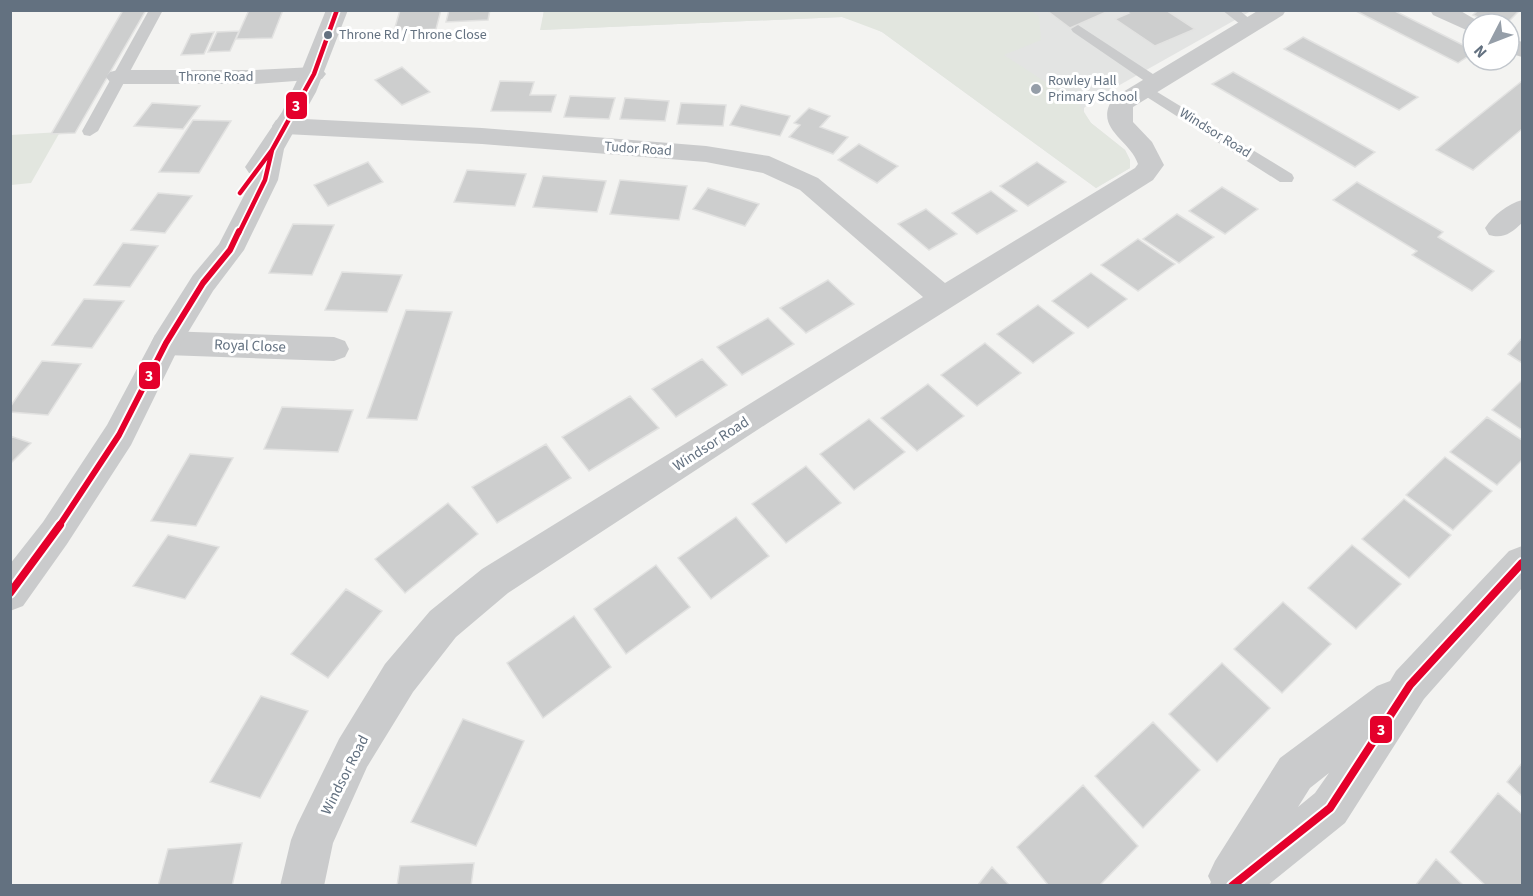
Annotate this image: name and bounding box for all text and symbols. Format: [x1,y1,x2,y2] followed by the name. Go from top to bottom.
[1461,12,1521,72] north arrow
[339,25,487,45] place label: Throne Rd / Throne Close
[322,29,334,41] marker: Throne Rd / Throne Close
[1469,40,1492,63] text: N
[179,67,253,87] street label: Throne Road
[1048,71,1138,107] place label: Rowley Hall Primary School
[1029,82,1043,96] marker: Rowley Hall Primary School
[285,91,308,120] line badge: 3
[292,95,300,117] text: 3
[1175,103,1255,163] street label: Windsor Road
[604,137,672,161] street label: Tudor Road
[214,334,286,358] street label: Royal Close
[138,361,161,390] line badge: 3
[145,365,153,387] text: 3
[669,412,753,476] street label: Windsor Road
[1369,715,1393,744] line badge: 3
[1377,719,1385,741] text: 3
[316,732,374,818] street label: Windsor Road

